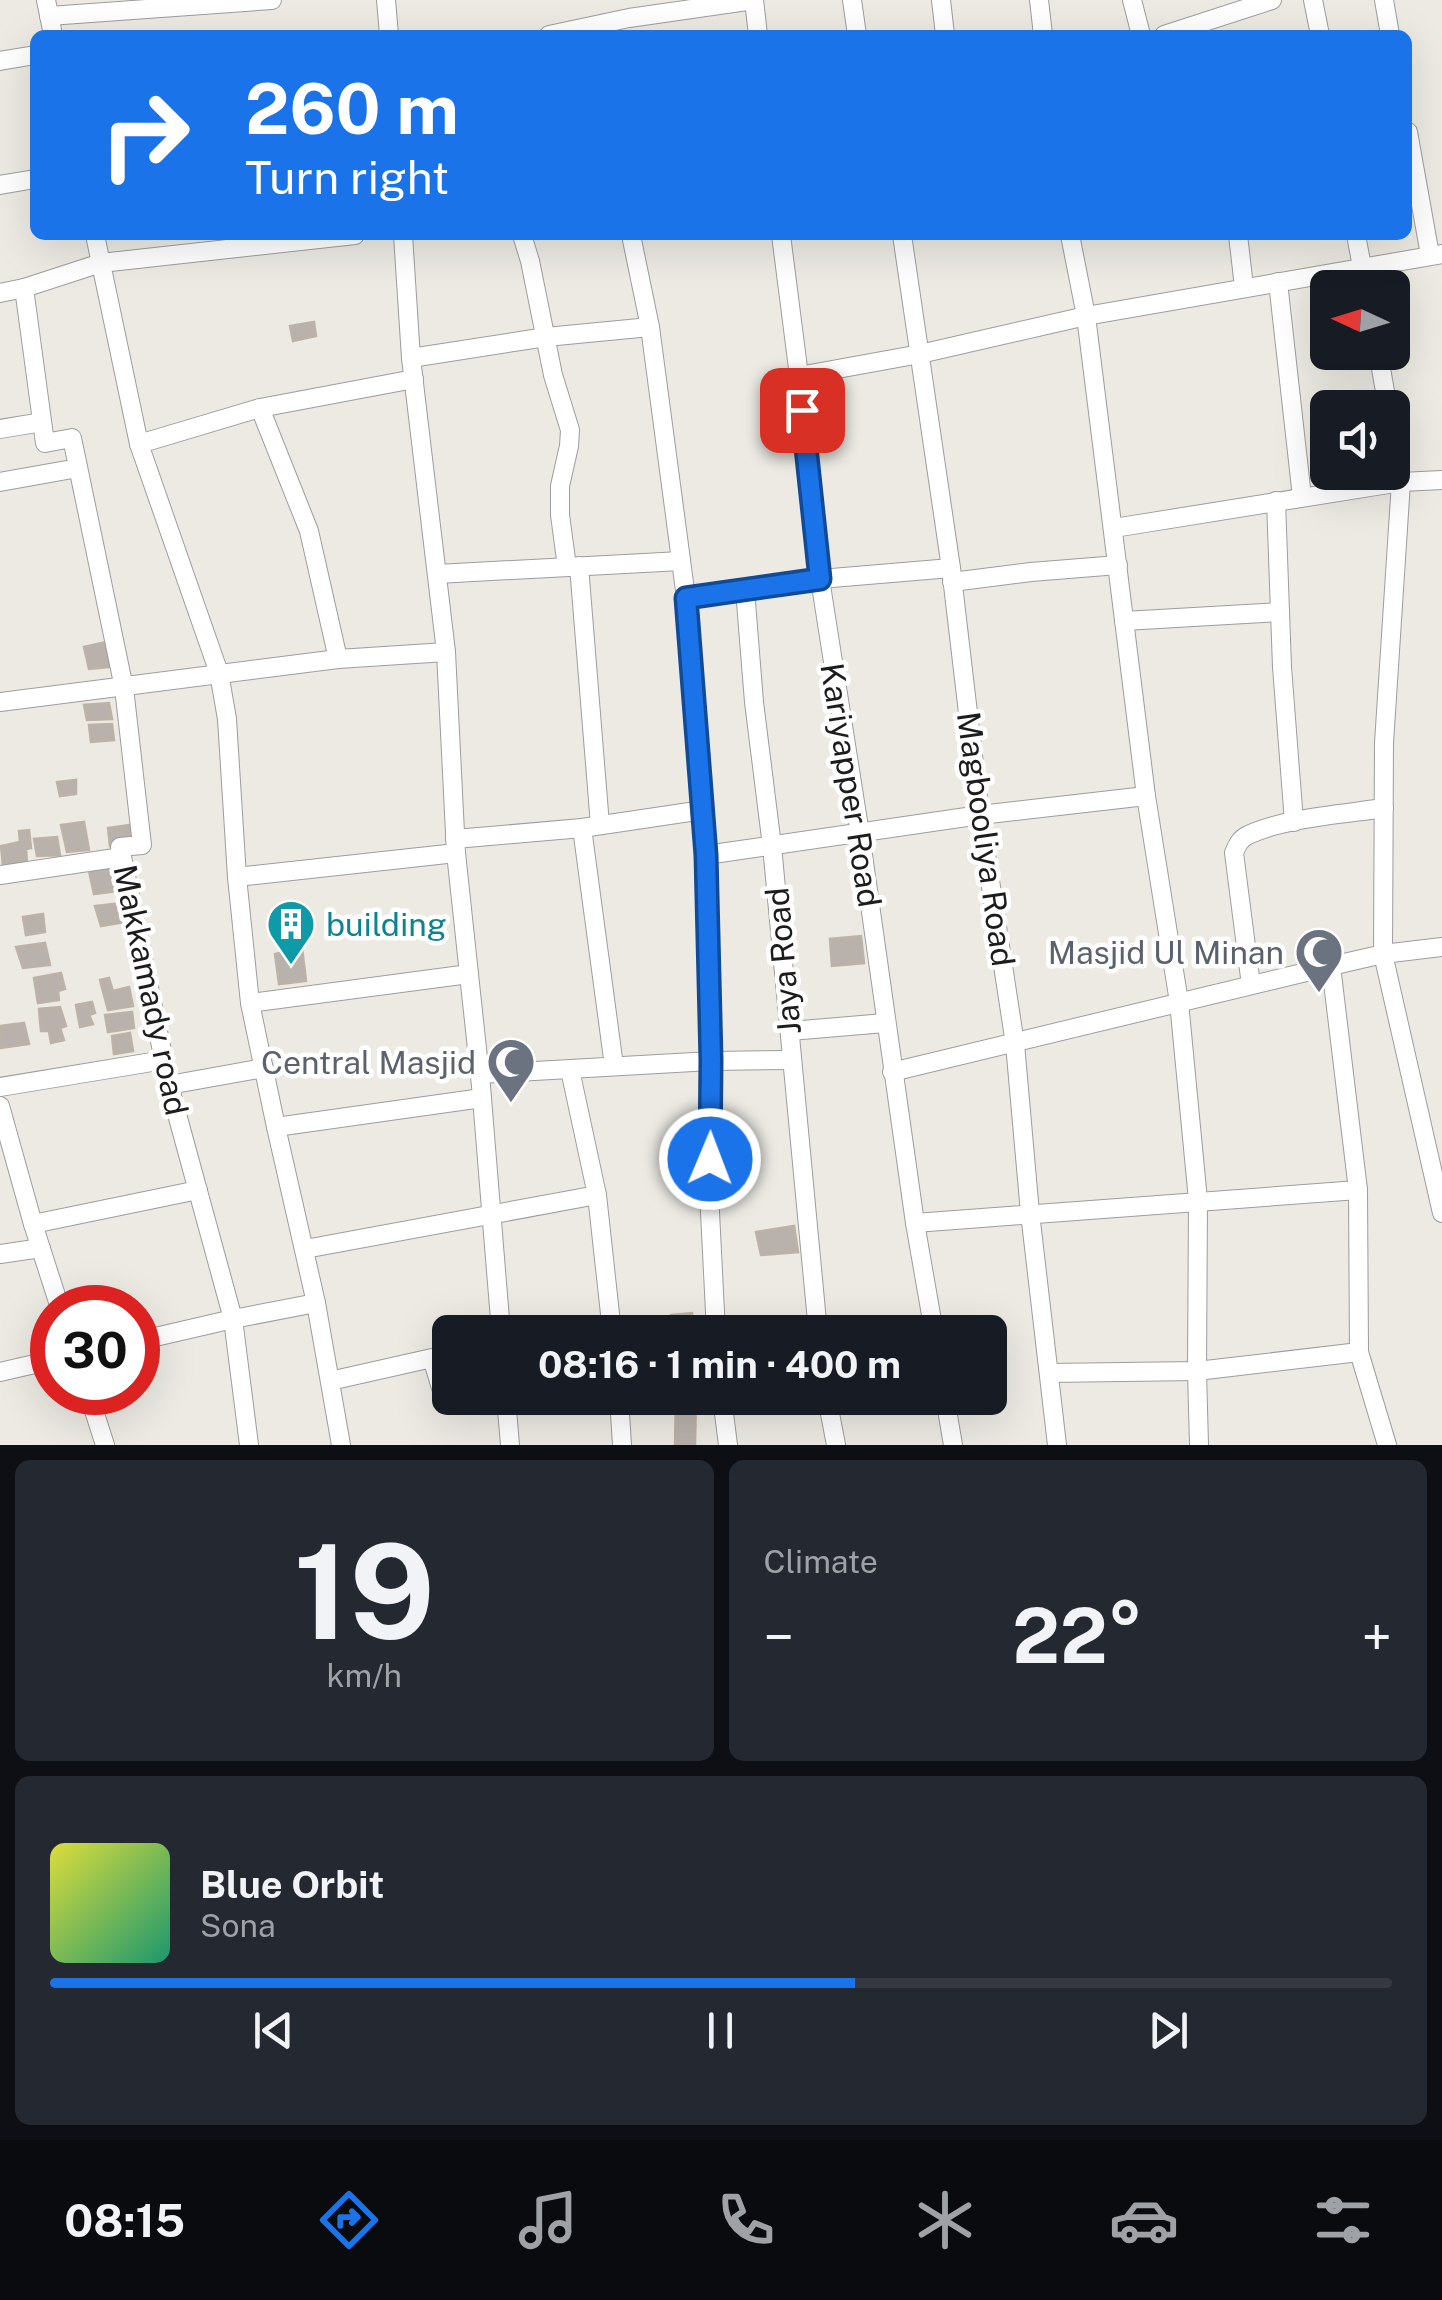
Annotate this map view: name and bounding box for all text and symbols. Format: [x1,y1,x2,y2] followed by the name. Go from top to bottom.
[245,67,459,150] text: 260 m
[80,70,210,200] icon: right
[245,151,449,204] text: Turn right
[1310,270,1410,370] north arrow
[1310,270,1410,490] map controls
[760,368,845,453] pin
[775,383,830,438] icon: arrive
[1310,390,1410,490] button: sound
[813,660,889,910] street label: Kariyapper Road
[950,709,1022,969] street label: Magbooliya Road
[106,861,196,1119] street label: Makkamady road
[758,886,808,1036] street label: Jaya Road
[265,898,317,966] building icon: building
[326,906,447,943] place label: building
[1293,926,1345,994] mosque icon: Masjid Ul Minan
[1048,934,1284,971] place label: Masjid Ul Minan
[485,1036,537,1104] mosque icon: Central Masjid
[261,1044,476,1081] place label: Central Masjid
[658,1107,762,1211] position arrow
[30,1285,160,1415] speed limit sign: 30
[538,1342,901,1387] text: 08:16 · 1 min · 400 m
[294,1516,435,1668] text: 19
[764,1543,878,1580] text: Climate
[1012,1592,1143,1680] text: 22°
[764,1605,794,1669] text: −
[1362,1605,1392,1669] text: +
[327,1657,402,1694] text: km/h
[200,1862,384,1907] text: Blue Orbit
[200,1907,276,1944] text: Sona
[246,2003,301,2058] icon: previous
[693,2003,748,2058] icon: pause
[1141,2003,1196,2058] icon: next
[314,2185,384,2255] icon: directions
[513,2185,583,2255] icon: music
[711,2185,781,2255] icon: phone
[910,2185,980,2255] icon: climate
[1109,2185,1179,2255] icon: car
[1308,2185,1378,2255] icon: filters
[64,2194,185,2247] text: 08:15

